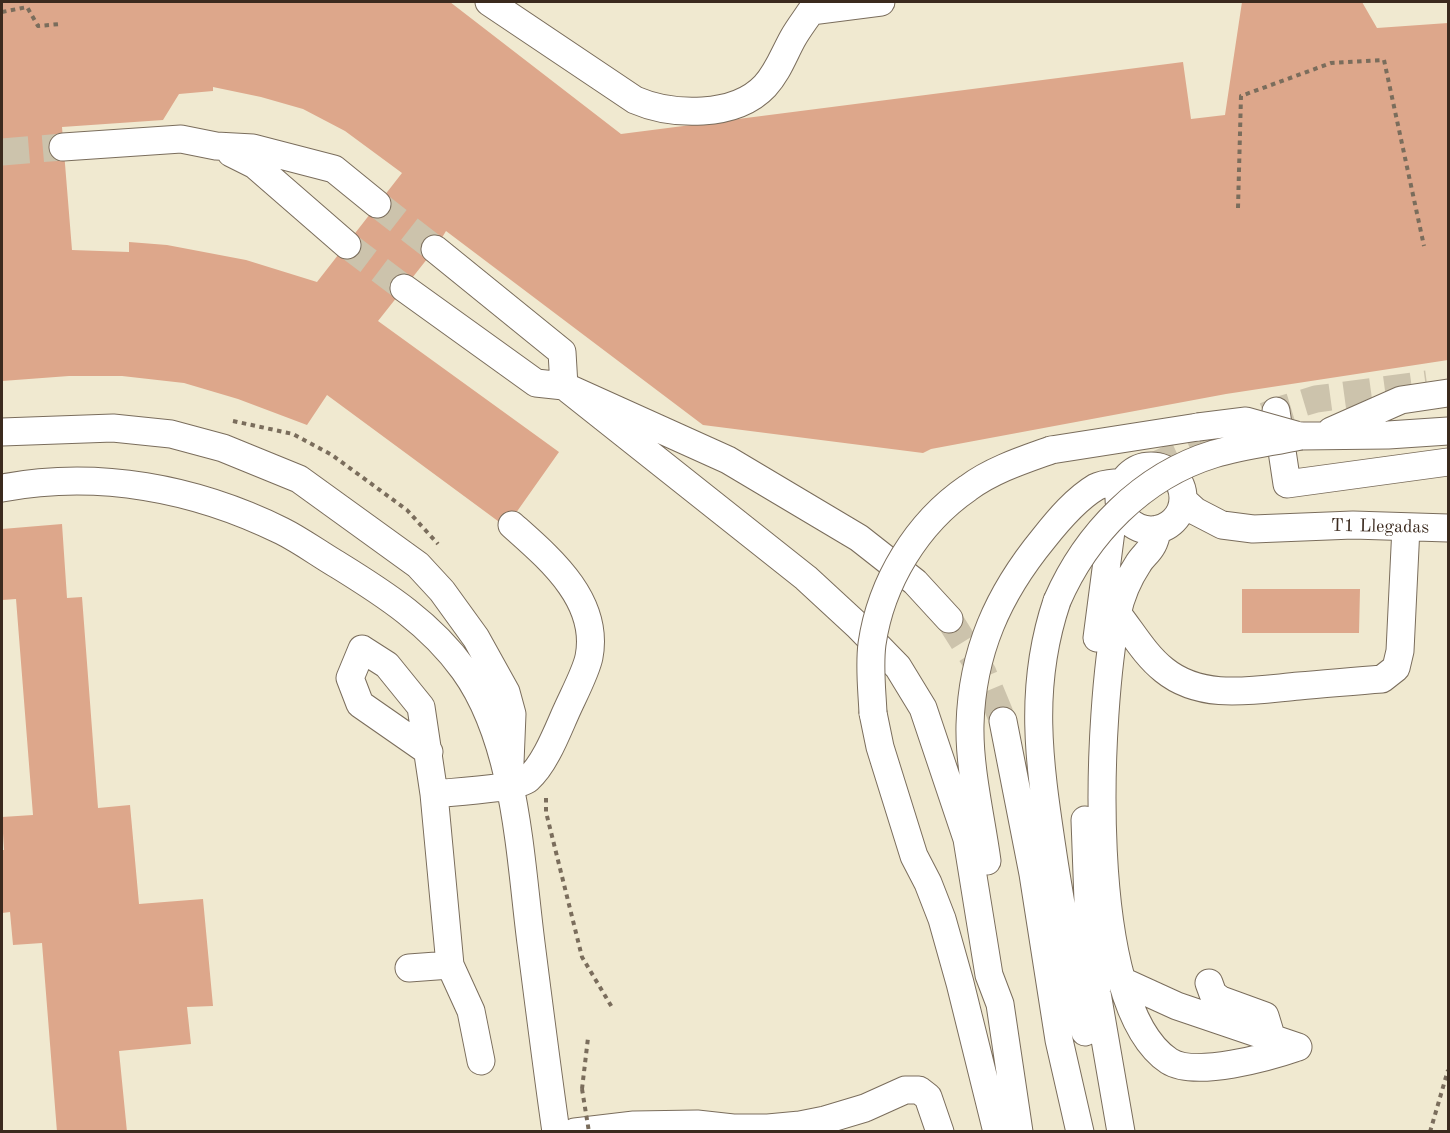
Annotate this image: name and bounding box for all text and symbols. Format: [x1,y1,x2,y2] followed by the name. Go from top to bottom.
[1331,515,1429,539] street label: T1 Llegadas

